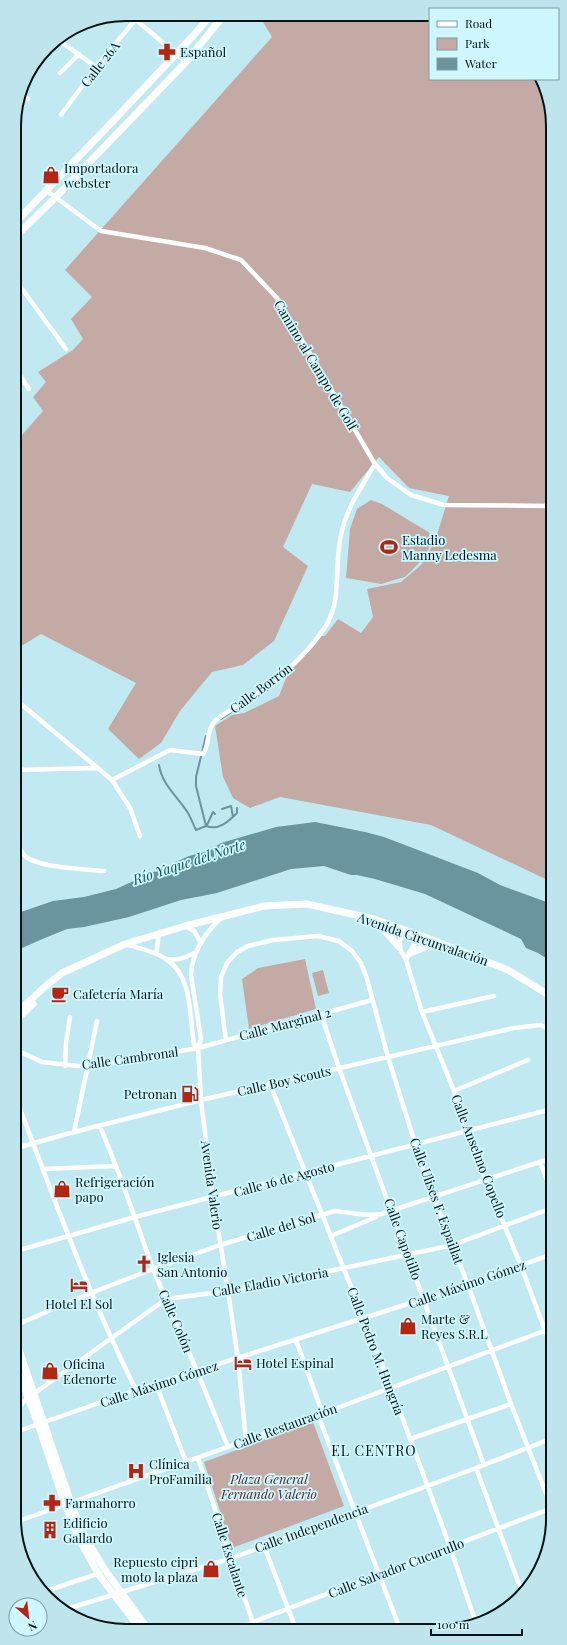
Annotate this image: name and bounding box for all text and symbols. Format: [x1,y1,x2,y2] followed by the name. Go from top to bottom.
[429,8,559,80] legend
[465,15,492,31] text: Road
[465,35,490,51] text: Park
[76,37,123,90] street label: Calle 26A
[157,42,177,62] pharmacy icon: Español
[180,43,227,60] place label: Español
[464,55,498,71] text: Water
[64,159,139,191] place label: Importadora webster
[41,165,61,185] shop icon: Importadora webster
[271,297,363,434] street label: Camino al Campo de Golf
[402,531,497,563] place label: Estadio Manny Ledesma
[379,537,399,557] sports icon: Estadio Manny Ledesma
[226,658,296,717] street label: Calle Borrón
[129,834,248,889] water label: Río Yaque del Norte
[354,908,491,969] street label: Avenida Circunvalación
[50,984,70,1004] cafe icon: Cafetería María
[73,985,164,1002] place label: Cafetería María
[237,1003,333,1044] street label: Calle Marginal 2
[81,1042,180,1073] street label: Calle Cambronal
[235,1061,333,1100] street label: Calle Boy Scouts
[180,1084,200,1104] fuel station icon: Petronan
[124,1085,177,1102] place label: Petronan
[448,1092,511,1220] street label: Calle Anselmo Copello
[407,1135,468,1267] street label: Calle Ulises F. Espaillat
[198,1138,227,1231] street label: Avenida Valerio
[232,1157,336,1200] street label: Calle 16 de Agosto
[75,1173,155,1205] place label: Refrigeración papo
[52,1179,72,1199] shop icon: Refrigeración papo
[381,1196,426,1282] street label: Calle Capotillo
[244,1208,318,1245] street label: Calle del Sol
[157,1248,227,1280] place label: Iglesia San Antonio
[134,1254,154,1274] church icon: Iglesia San Antonio
[406,1255,528,1312] street label: Calle Máximo Gómez
[210,1263,330,1300] street label: Calle Eladio Victoria
[69,1275,89,1295] hotel icon: Hotel El Sol
[344,1284,409,1418] street label: Calle Pedro M. Hungría
[156,1287,197,1355] street label: Calle Colón
[45,1295,113,1312] place label: Hotel El Sol
[421,1310,488,1342] place label: Marte & Reyes S.R.L
[398,1316,418,1336] shop icon: Marte & Reyes S.R.L
[233,1353,253,1373] hotel icon: Hotel Espinal
[256,1354,334,1371] place label: Hotel Espinal
[63,1355,117,1387] place label: Oficina Edenorte
[98,1356,220,1411] street label: Calle Máximo Gómez
[40,1361,60,1381] shop icon: Oficina Edenorte
[231,1399,339,1452] street label: Calle Restauración
[331,1441,417,1460] district label: EL CENTRO
[149,1455,213,1487] place label: Clínica ProFamilia
[126,1461,146,1481] hospital icon: Clínica ProFamilia
[220,1470,317,1502] park label: Plaza General Fernando Valerio
[42,1493,62,1513] pharmacy icon: Farmahorro
[65,1494,136,1511] place label: Farmahorro
[252,1499,370,1556] street label: Calle Independencia
[209,1510,252,1600] street label: Calle Escalante
[63,1514,113,1546] place label: Edificio Gallardo
[40,1520,60,1540] building icon: Edificio Gallardo
[326,1534,466,1601] street label: Calle Salvador Cucurullo
[113,1553,199,1585] place label: Repuesto cipri moto la plaza
[201,1559,221,1579] shop icon: Repuesto cipri moto la plaza
[8,1597,48,1637] north arrow
[431,1611,522,1637] scale bar
[437,1616,470,1632] text: 100 m
[26,1618,40,1635] text: N

